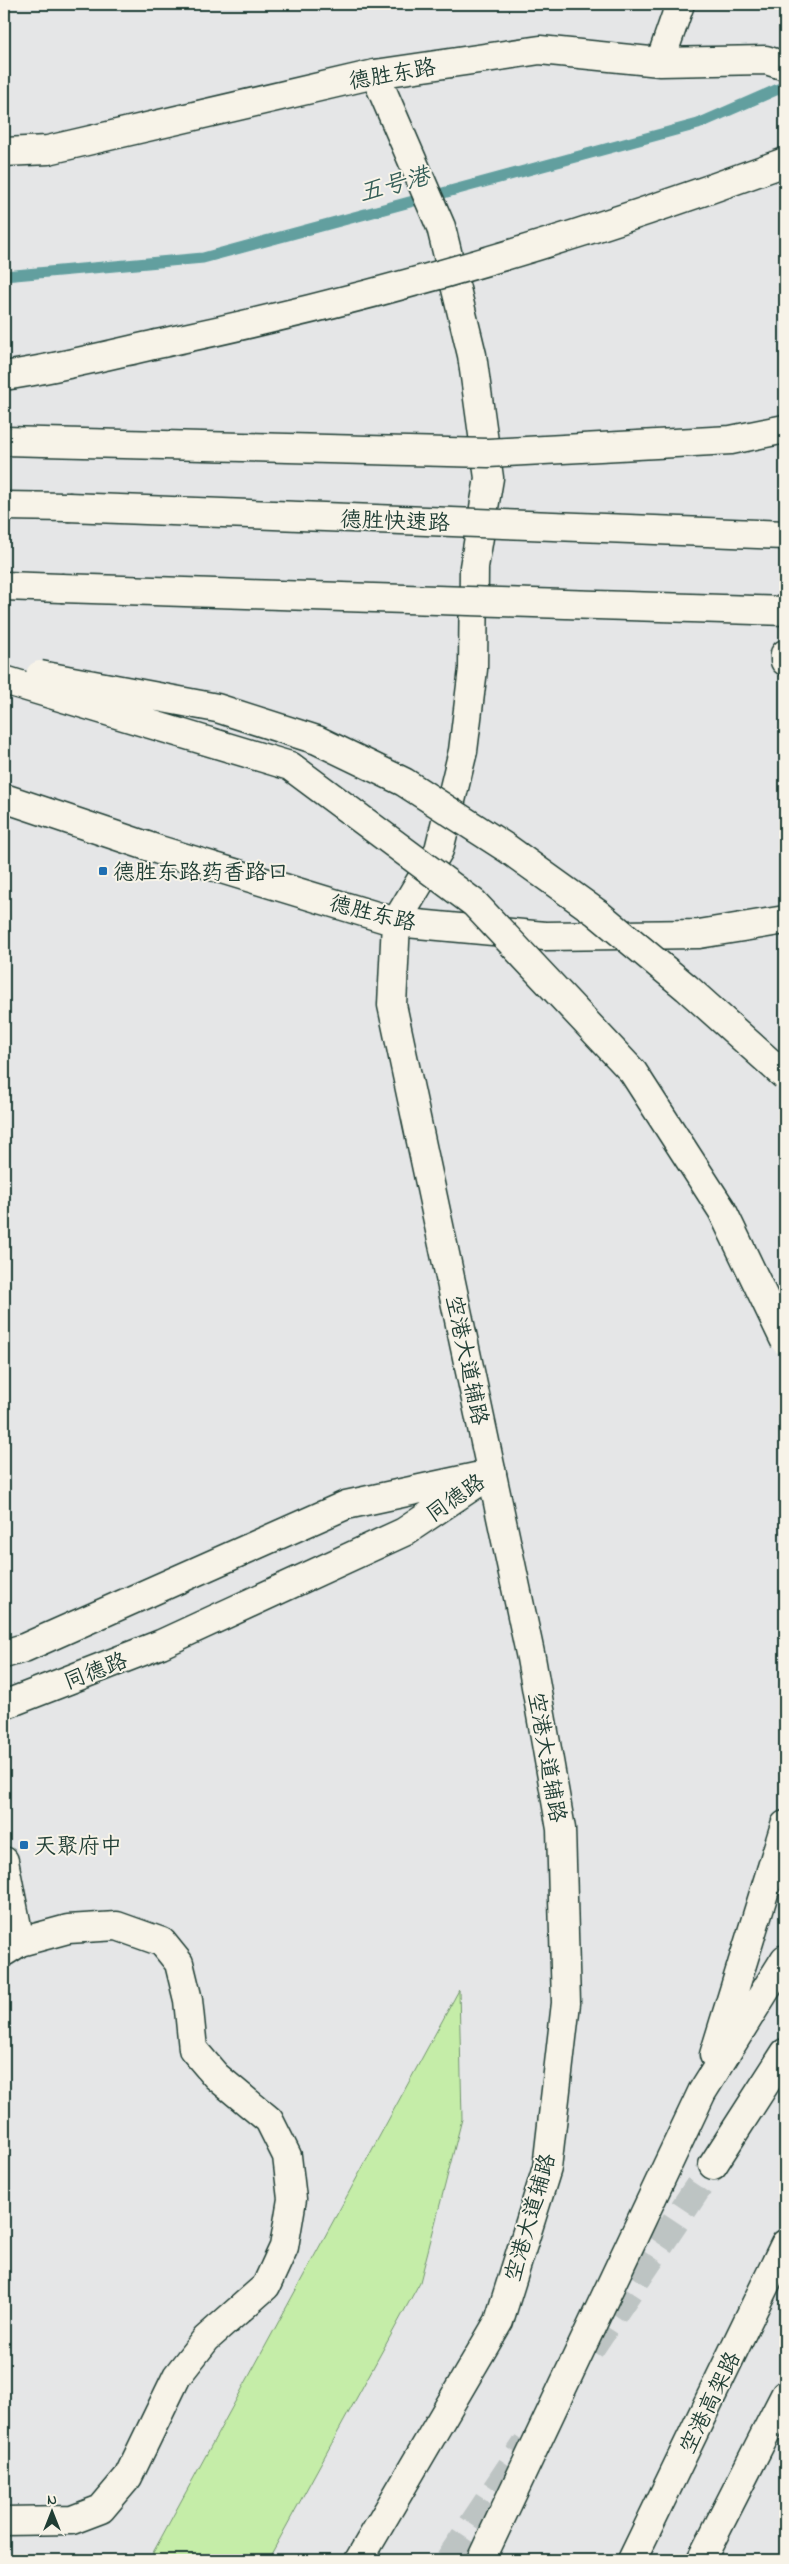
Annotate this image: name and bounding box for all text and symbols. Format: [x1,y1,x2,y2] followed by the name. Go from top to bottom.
[346,53,439,99] street label: 德胜东路
[355,160,436,213] water label: 五号港
[339,505,450,541] street label: 德胜快速路
[113,858,289,890] place label: 德胜东路药香路口
[97,865,109,877] marker: 德胜东路药香路口
[326,889,419,941] street label: 德胜东路
[436,1293,494,1429] street label: 空港大道辅路
[421,1467,493,1531] street label: 同德路
[60,1646,133,1700] street label: 同德路
[518,1690,572,1825] street label: 空港大道辅路
[34,1832,122,1864] place label: 天聚府中
[18,1839,30,1851] marker: 天聚府中
[498,2150,565,2286] street label: 空港大道辅路
[673,2347,750,2460] street label: 空港高架路
[28,2486,78,2536] north arrow
[47,2490,57,2511] text: N

